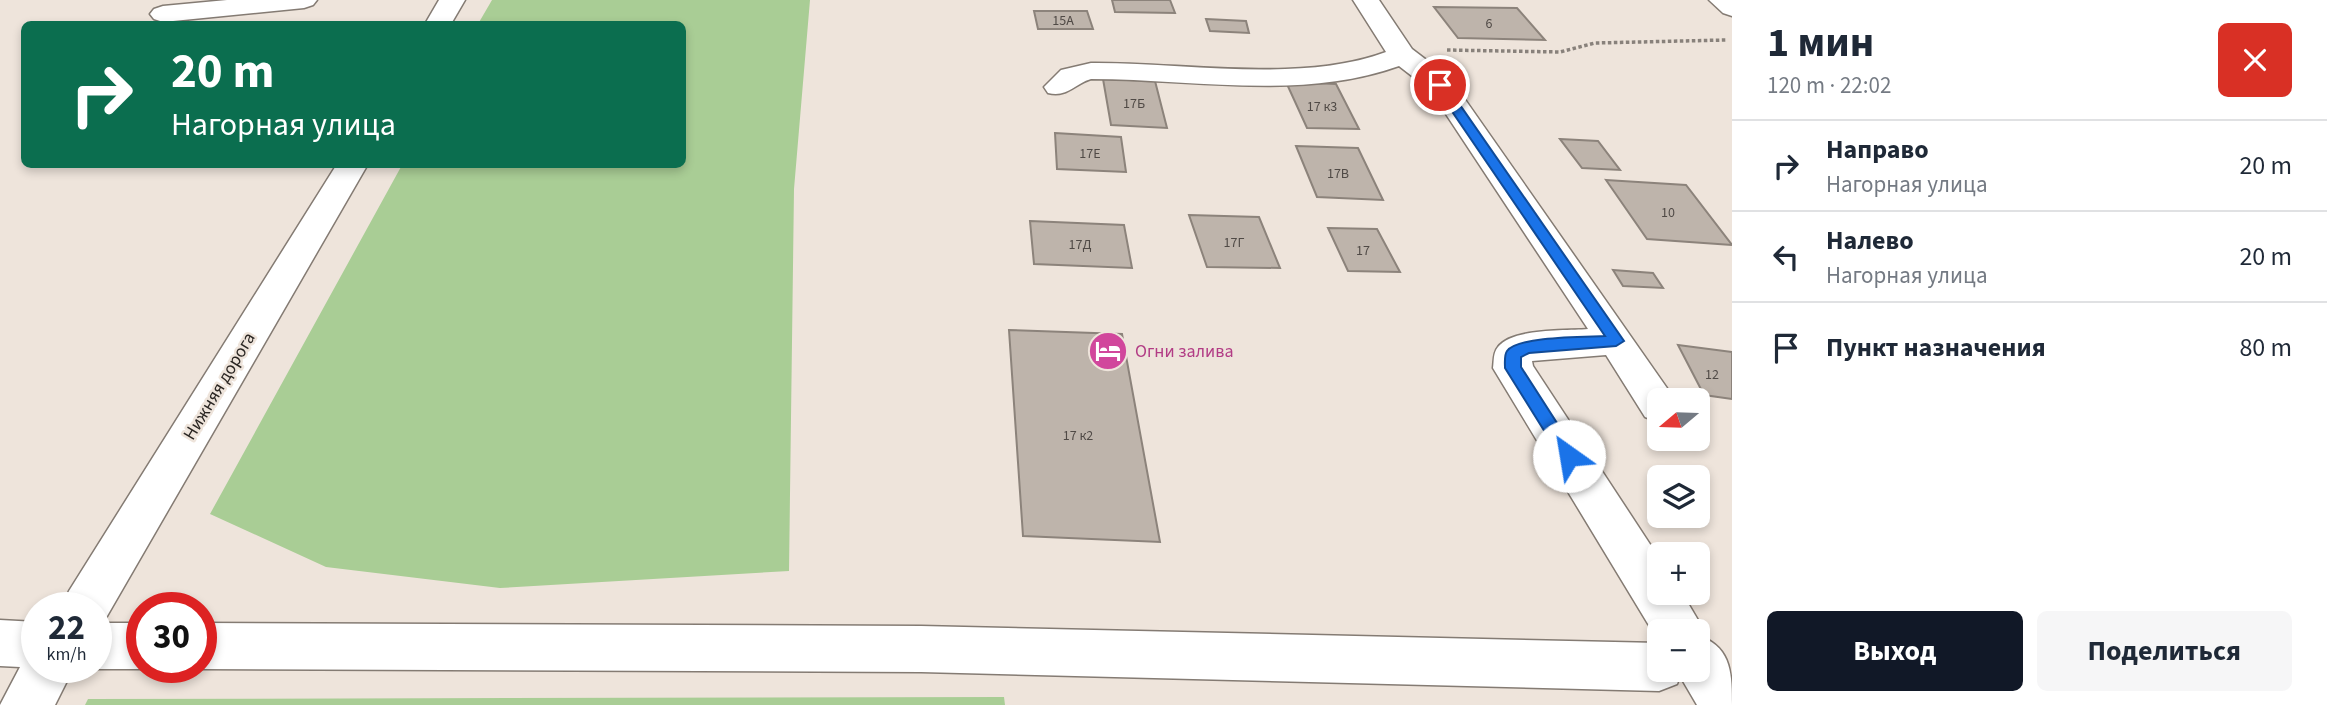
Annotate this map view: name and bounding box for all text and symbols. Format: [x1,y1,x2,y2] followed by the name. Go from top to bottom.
[1052,11,1074,31] house number: 15А
[1767,13,1874,73] text: 1 мин
[1486,14,1493,34] house number: 6
[2218,23,2292,97] button: close
[171,37,275,107] text: 20 m
[56,49,147,140] icon: right
[1410,55,1470,115] pin
[1421,66,1459,104] icon: arrive
[1767,69,1891,102] text: 120 m · 22:02
[1123,94,1145,114] house number: 17Б
[1307,97,1337,117] house number: 17 к3
[171,102,396,148] text: Нагорная улица
[1826,131,1929,168] text: Направо
[1079,144,1101,164] house number: 17Е
[1767,147,1805,185] icon: right
[2239,147,2292,184] text: 20 m
[1327,164,1349,184] house number: 17В
[1826,168,1988,201] text: Нагорная улица
[1661,203,1675,223] house number: 10
[1826,222,1914,259] text: Налево
[1224,233,1244,253] house number: 17Г
[1069,235,1091,255] house number: 17Д
[1767,238,1805,276] icon: left
[2239,238,2292,275] text: 20 m
[1356,241,1370,261] house number: 17
[1826,259,1988,292] text: Нагорная улица
[177,328,261,445] street label: Нижняя дорога
[1767,329,1805,367] icon: arrive
[1826,329,2046,366] text: Пункт назначения
[2239,329,2292,366] text: 80 m
[1087,330,1129,372] hotel icon: Огни залива
[1135,339,1233,364] place label: Огни залива
[1705,365,1719,385] house number: 12
[1647,388,1710,452] north arrow
[1647,388,1710,682] map controls
[1532,419,1606,493] position arrow
[1063,426,1093,446] house number: 17 к2
[1647,465,1710,528] button: layers
[1647,542,1710,605] button: +
[126,592,217,683] speed limit sign: 30
[48,603,85,653] text: 22
[1767,611,2023,691] button: Выход
[2037,611,2292,691] button: Поделиться
[1647,619,1710,682] button: −
[47,642,86,667] text: km/h

